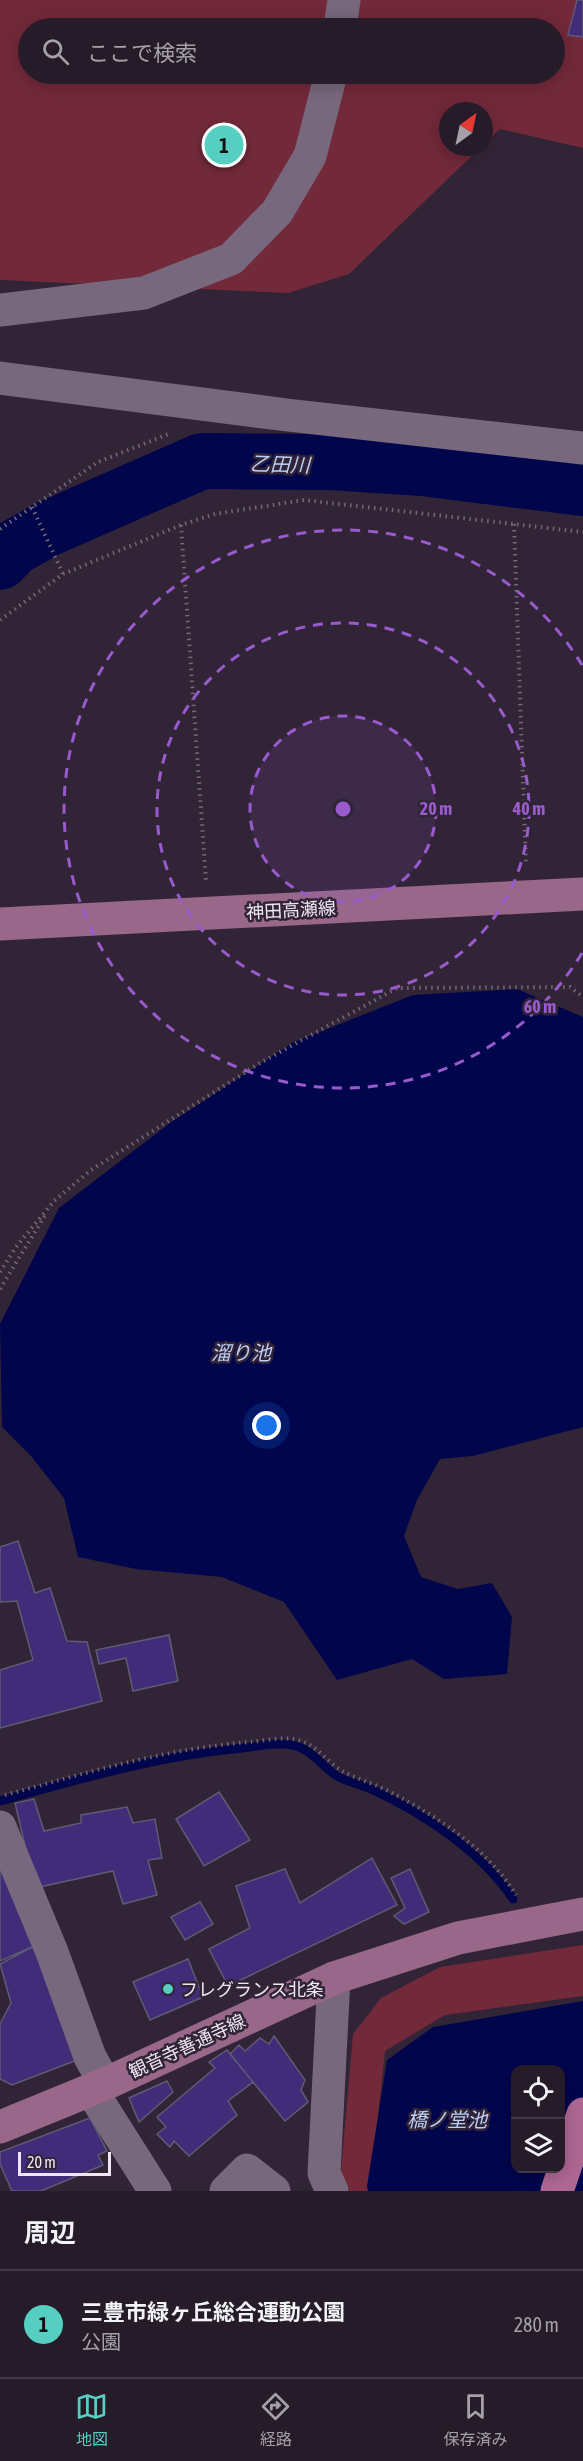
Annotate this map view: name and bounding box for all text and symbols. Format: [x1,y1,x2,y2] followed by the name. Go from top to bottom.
[18,18,565,84] search box
[39,35,72,68] icon: search
[87,40,197,66] text: ここで検索
[439,102,493,156] north arrow
[204,122,244,168] pin: 1
[250,451,312,477] water label: 乙田川
[420,798,452,819] text: 20 m
[512,798,545,819] text: 40 m
[333,799,353,819] centre of rings
[246,897,336,923] street label: 神田高瀬線
[524,996,556,1017] text: 60 m
[211,1341,273,1364] water label: 溜り池
[252,1411,281,1440] your location
[180,1979,324,2000] place label: フレグランス北条
[161,1982,175,1996] marker: フレグランス北条
[125,2010,249,2082] street label: 観音寺善通寺線
[511,2065,565,2173] map controls
[511,2065,565,2119] button: locate
[407,2108,489,2131] water label: 橋ノ堂池
[511,2119,565,2173] button: layers
[18,2149,111,2176] scale bar
[27,2153,56,2171] text: 20 m
[24,2218,76,2248] text: 周辺
[81,2299,345,2325] text: 三豊市緑ヶ丘総合運動公園
[39,2313,48,2336] text: 1
[514,2313,559,2336] text: 280 m
[81,2330,121,2353] text: 公園
[75,2390,108,2450] tab: 地図
[259,2390,292,2450] tab: 経路
[443,2390,507,2450] tab: 保存済み

